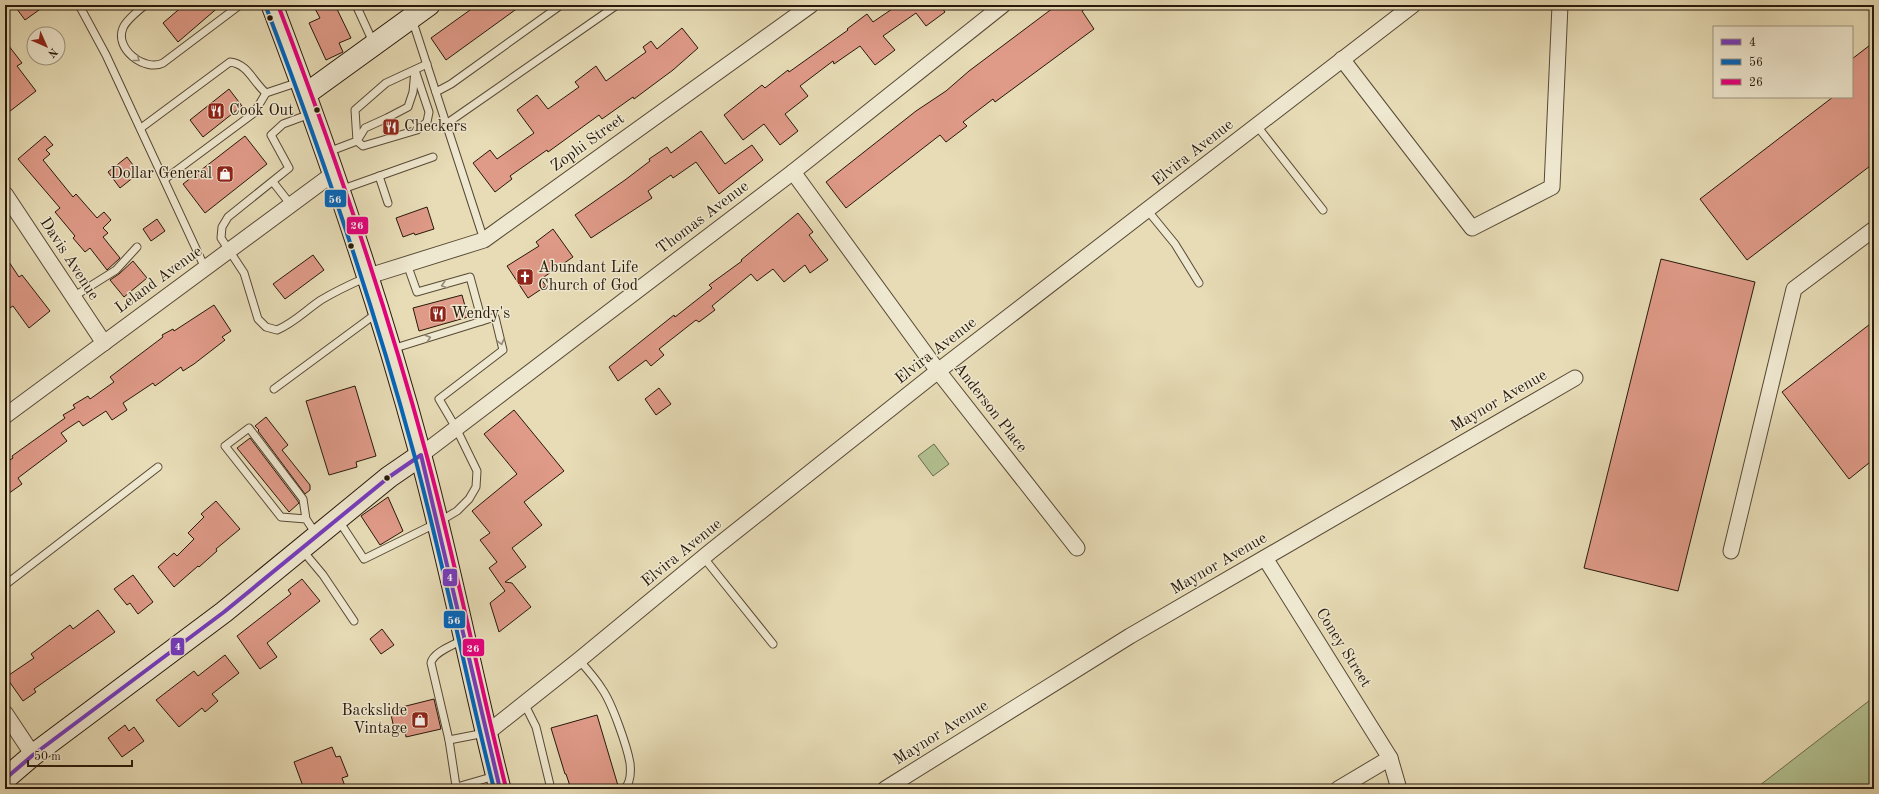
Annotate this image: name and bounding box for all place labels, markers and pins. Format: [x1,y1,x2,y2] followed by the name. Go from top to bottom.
[265,13,275,23] unlabelled marker
[206,101,226,121] restaurant icon: Cook Out
[229,103,294,119] place label: Cook Out
[312,105,322,115] unlabelled marker
[381,117,401,137] restaurant icon: Checkers
[404,119,467,135] place label: Checkers
[215,164,235,184] shop icon: Dollar General
[110,166,212,182] place label: Dollar General
[346,241,356,251] unlabelled marker
[538,260,638,294] place label: Abundant Life Church of God
[515,267,535,287] church icon: Abundant Life Church of God
[428,304,448,324] restaurant icon: Wendy's
[451,306,510,322] place label: Wendy's
[382,473,392,483] unlabelled marker
[341,703,407,737] place label: Backslide Vintage
[410,710,430,730] shop icon: Backslide Vintage

